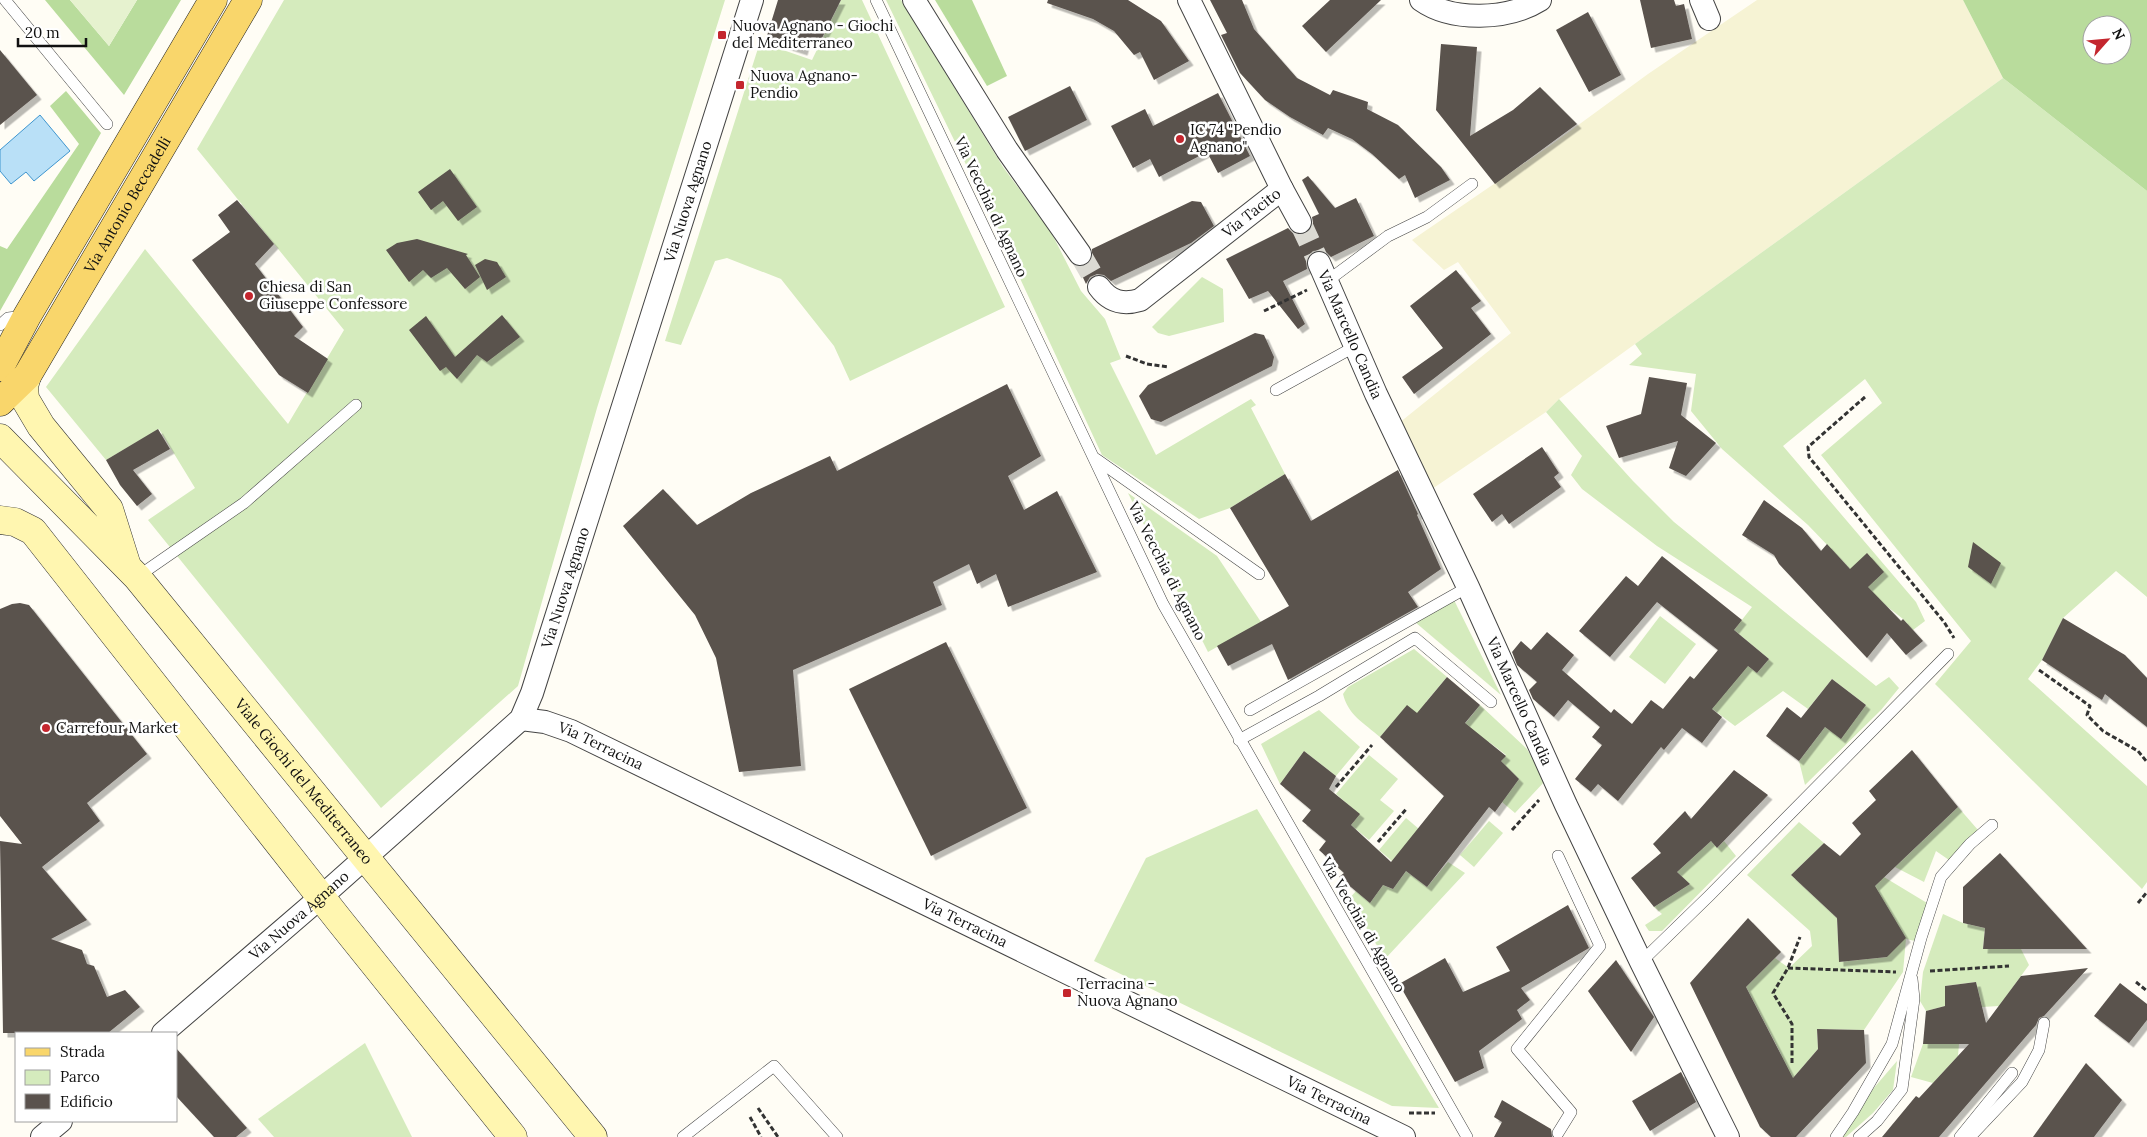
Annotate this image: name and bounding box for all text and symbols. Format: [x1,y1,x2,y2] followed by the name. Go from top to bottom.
[18,15,85,47] scale bar
[2082,15,2132,65] north arrow
[732,16,893,52] place label: Nuova Agnano - Giochi del Mediterraneo
[25,23,60,42] text: 20 m
[2108,25,2129,43] text: N
[716,29,728,41] marker: Nuova Agnano - Giochi del Mediterraneo
[750,66,858,102] place label: Nuova Agnano- Pendio
[734,79,746,91] marker: Nuova Agnano- Pendio
[1189,120,1282,156] place label: IC 74 "Pendio Agnano"
[79,133,175,277] street label: Via Antonio Beccadelli
[950,133,1032,280] street label: Via Vecchia di Agnano
[1174,133,1186,145] marker: IC 74 "Pendio Agnano"
[659,138,716,265] street label: Via Nuova Agnano
[1217,183,1285,242] street label: Via Tacito
[1314,266,1387,402] street label: Via Marcello Candia
[259,277,407,313] place label: Chiesa di San Giuseppe Confessore
[243,290,255,302] marker: Chiesa di San Giuseppe Confessore
[1124,497,1211,643] street label: Via Vecchia di Agnano
[537,524,593,651] street label: Via Nuova Agnano
[1482,633,1557,768] street label: Via Marcello Candia
[230,694,377,868] street label: Viale Giochi del Mediterraneo
[555,717,647,774] street label: Via Terracina
[56,718,178,737] place label: Carrefour Market
[40,722,52,734] marker: Carrefour Market
[1316,853,1410,996] street label: Via Vecchia di Agnano
[244,866,353,964] street label: Via Nuova Agnano
[919,893,1011,951] street label: Via Terracina
[1077,974,1178,1010] place label: Terracina - Nuova Agnano
[1061,987,1073,999] marker: Terracina - Nuova Agnano
[15,1032,178,1122] legend
[60,1042,105,1061] text: Strada
[60,1067,100,1086] text: Parco
[1283,1071,1375,1129] street label: Via Terracina
[60,1092,113,1111] text: Edificio

